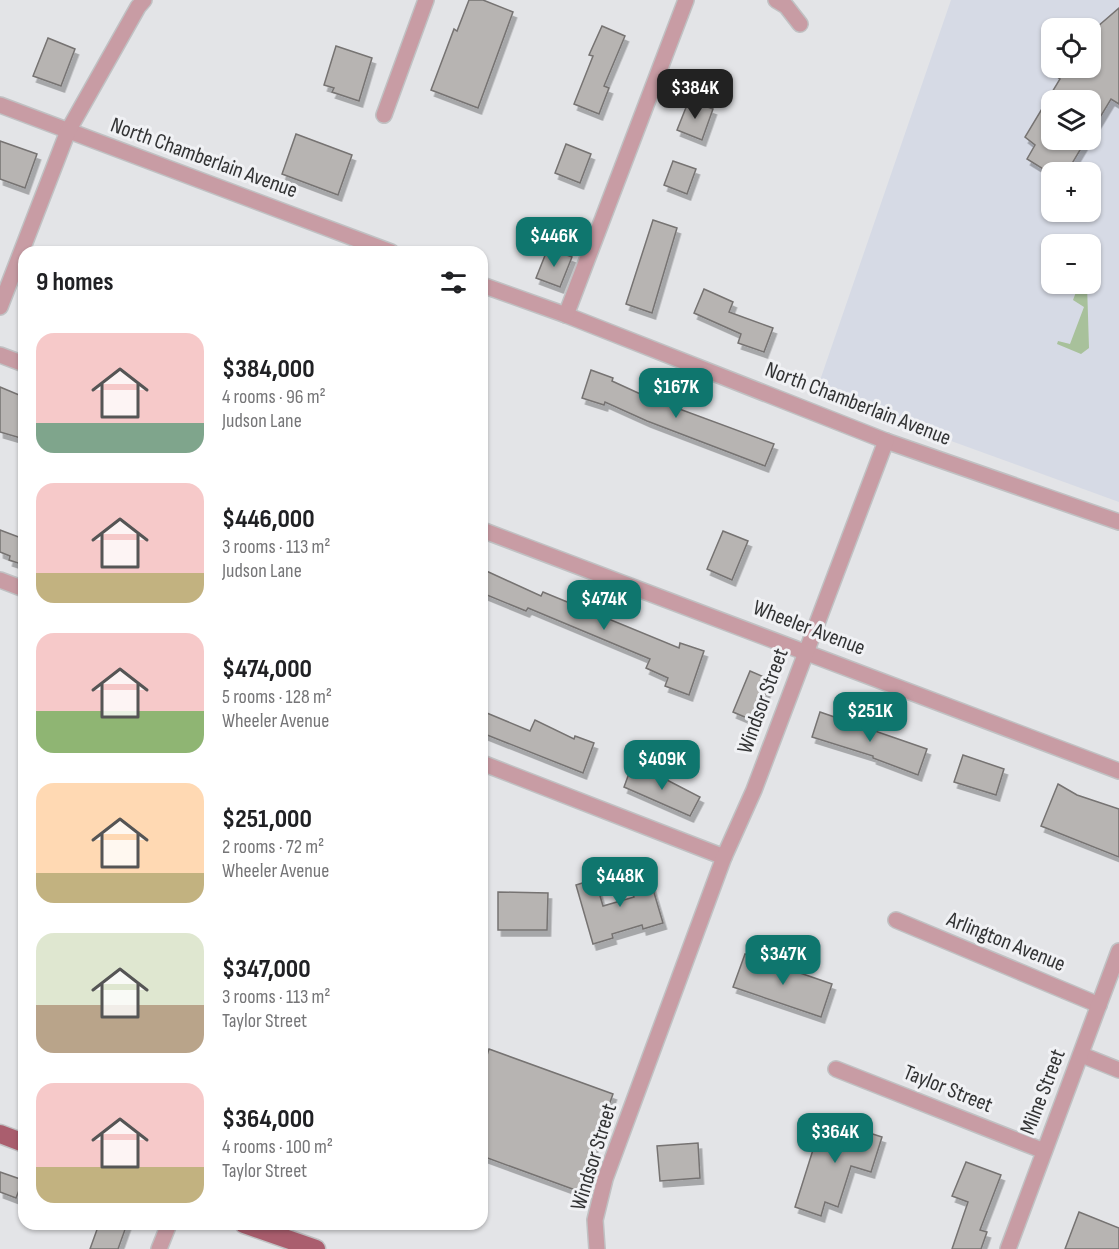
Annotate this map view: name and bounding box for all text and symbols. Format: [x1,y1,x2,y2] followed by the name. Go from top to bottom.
[1041,18,1101,294] map controls
[1041,18,1101,78] button: locate
[653,69,737,120] pin: $384K
[671,76,719,100] text: $384K
[1041,90,1101,150] button: layers
[107,112,301,204] street label: North Chamberlain Avenue
[1041,162,1101,222] button: +
[512,217,596,268] pin: $446K
[530,224,578,248] text: $446K
[1041,234,1101,294] button: −
[437,266,470,299] icon: filters
[36,267,114,298] text: 9 homes
[222,354,315,385] text: $384,000
[761,356,955,452] street label: North Chamberlain Avenue
[84,357,156,429] icon: home
[634,368,718,419] pin: $167K
[653,375,699,399] text: $167K
[222,385,326,409] text: 4 rooms · 96 m²
[222,409,302,433] text: Judson Lane
[222,504,315,535] text: $446,000
[84,507,156,579] icon: home
[222,535,331,559] text: 3 rooms · 113 m²
[222,559,302,583] text: Judson Lane
[562,580,646,631] pin: $474K
[581,587,627,611] text: $474K
[749,594,869,662] street label: Wheeler Avenue
[731,644,795,757] street label: Windsor Street
[222,654,312,685] text: $474,000
[84,657,156,729] icon: home
[222,685,332,709] text: 5 rooms · 128 m²
[828,692,912,743] pin: $251K
[847,699,893,723] text: $251K
[222,709,329,733] text: Wheeler Avenue
[620,740,704,791] pin: $409K
[638,747,686,771] text: $409K
[222,804,312,835] text: $251,000
[84,807,156,879] icon: home
[222,835,324,859] text: 2 rooms · 72 m²
[578,857,662,908] pin: $448K
[222,859,329,883] text: Wheeler Avenue
[596,864,644,888] text: $448K
[942,906,1069,978] street label: Arlington Avenue
[741,935,825,986] pin: $347K
[759,942,807,966] text: $347K
[222,954,311,985] text: $347,000
[84,957,156,1029] icon: home
[222,985,331,1009] text: 3 rooms · 113 m²
[222,1009,307,1033] text: Taylor Street
[1014,1045,1072,1139] street label: Milne Street
[899,1059,997,1119] street label: Taylor Street
[565,1100,623,1214] street label: Windsor Street
[222,1104,314,1135] text: $364,000
[84,1107,156,1179] icon: home
[793,1113,877,1164] pin: $364K
[811,1120,859,1144] text: $364K
[222,1135,333,1159] text: 4 rooms · 100 m²
[222,1159,307,1183] text: Taylor Street

